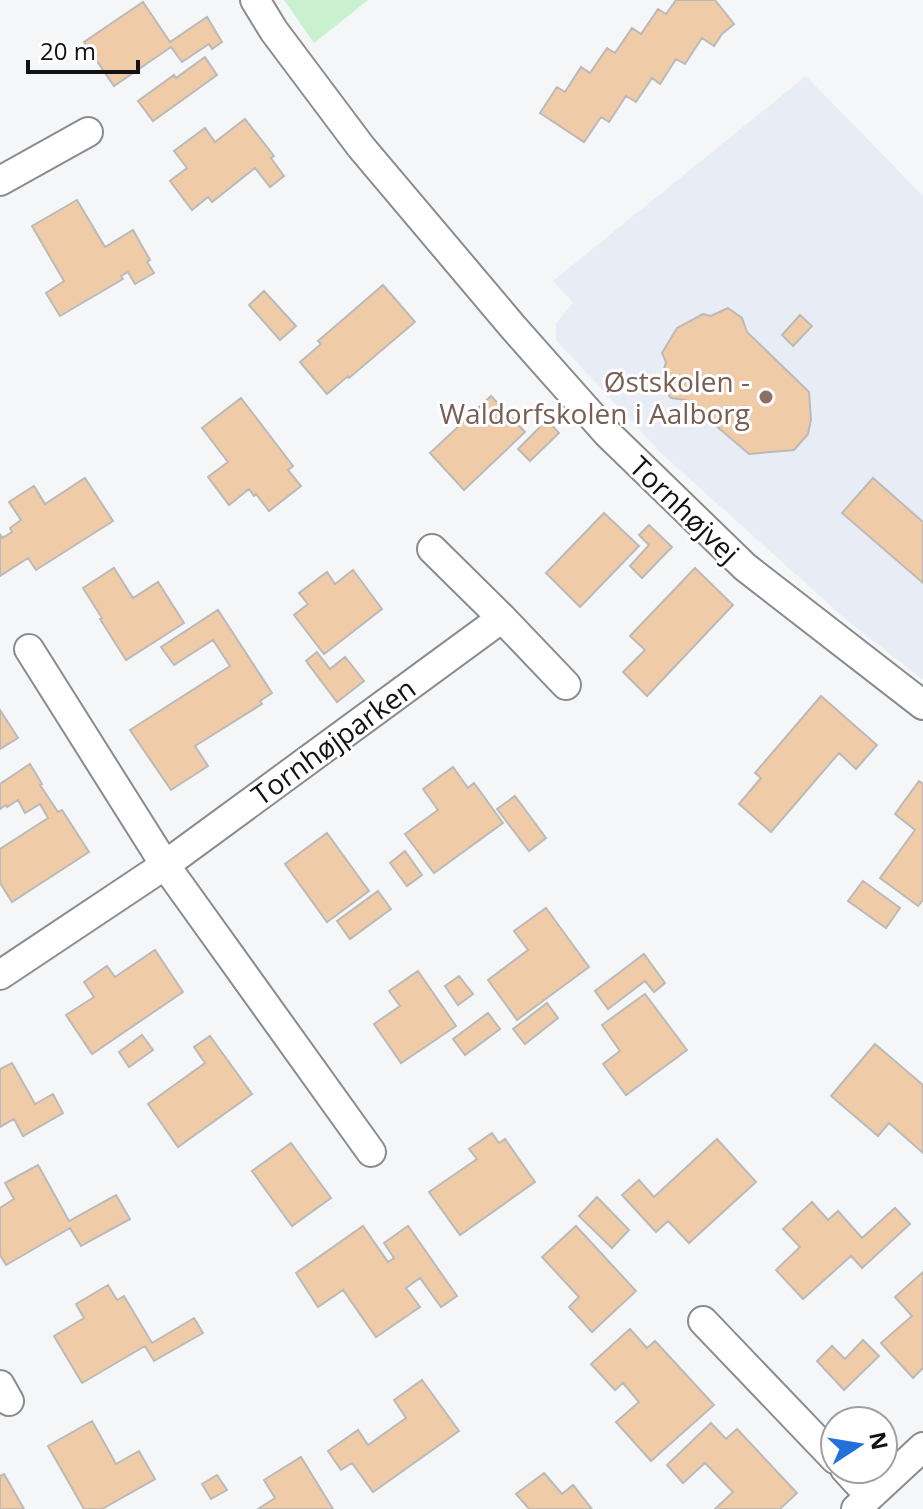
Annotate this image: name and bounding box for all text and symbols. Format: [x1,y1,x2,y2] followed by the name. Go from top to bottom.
[28,24,138,74] scale bar
[40,34,96,67] text: 20 m
[439,362,750,432] place label: Østskolen - Waldorfskolen i Aalborg
[757,388,775,406] marker: Østskolen - Waldorfskolen i Aalborg
[622,447,748,571] street label: Tornhøjvej
[243,669,423,813] street label: Tornhøjparken
[819,1405,899,1485] north arrow
[863,1429,896,1453] text: N

